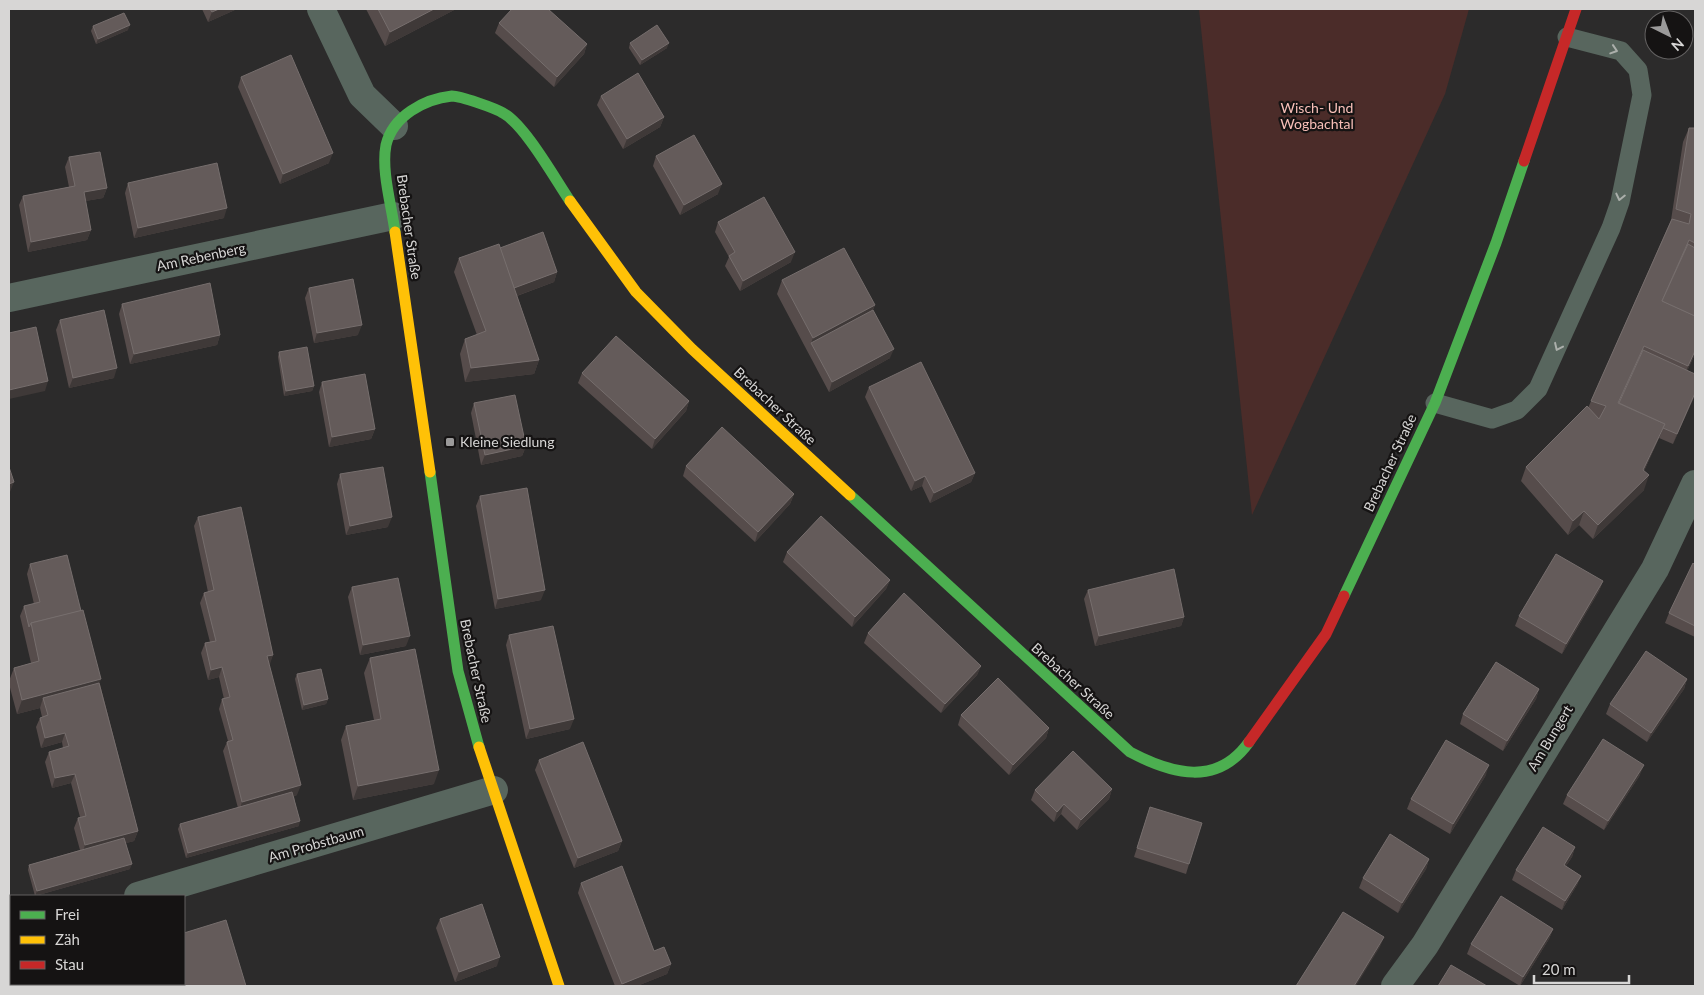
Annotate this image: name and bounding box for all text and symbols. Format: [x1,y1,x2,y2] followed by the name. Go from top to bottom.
[1644,10,1694,60] north arrow
[1668,35,1688,55] text: N
[1609,44,1618,54] one-way arrow
[1280,99,1354,132] park label: Wisch- Und Wogbachtal
[394,173,425,281] street label: Brebacher Straße
[1615,193,1626,202] one-way arrow
[155,239,247,274] street label: Am Rebenberg
[1554,342,1564,351] one-way arrow
[731,363,820,448] street label: Brebacher Straße
[1359,411,1420,514] street label: Brebacher Straße
[460,433,554,450] place label: Kleine Siedlung
[444,436,456,448] marker: Kleine Siedlung
[457,617,496,724] street label: Brebacher Straße
[1028,639,1118,722] street label: Brebacher Straße
[1523,702,1576,774] street label: Am Bungert
[266,822,366,865] street label: Am Probstbaum
[10,895,185,985] legend
[55,905,80,923] text: Frei
[55,930,80,948] text: Zäh
[1534,952,1629,984] scale bar
[55,955,84,973] text: Stau
[1542,960,1576,978] text: 20 m

